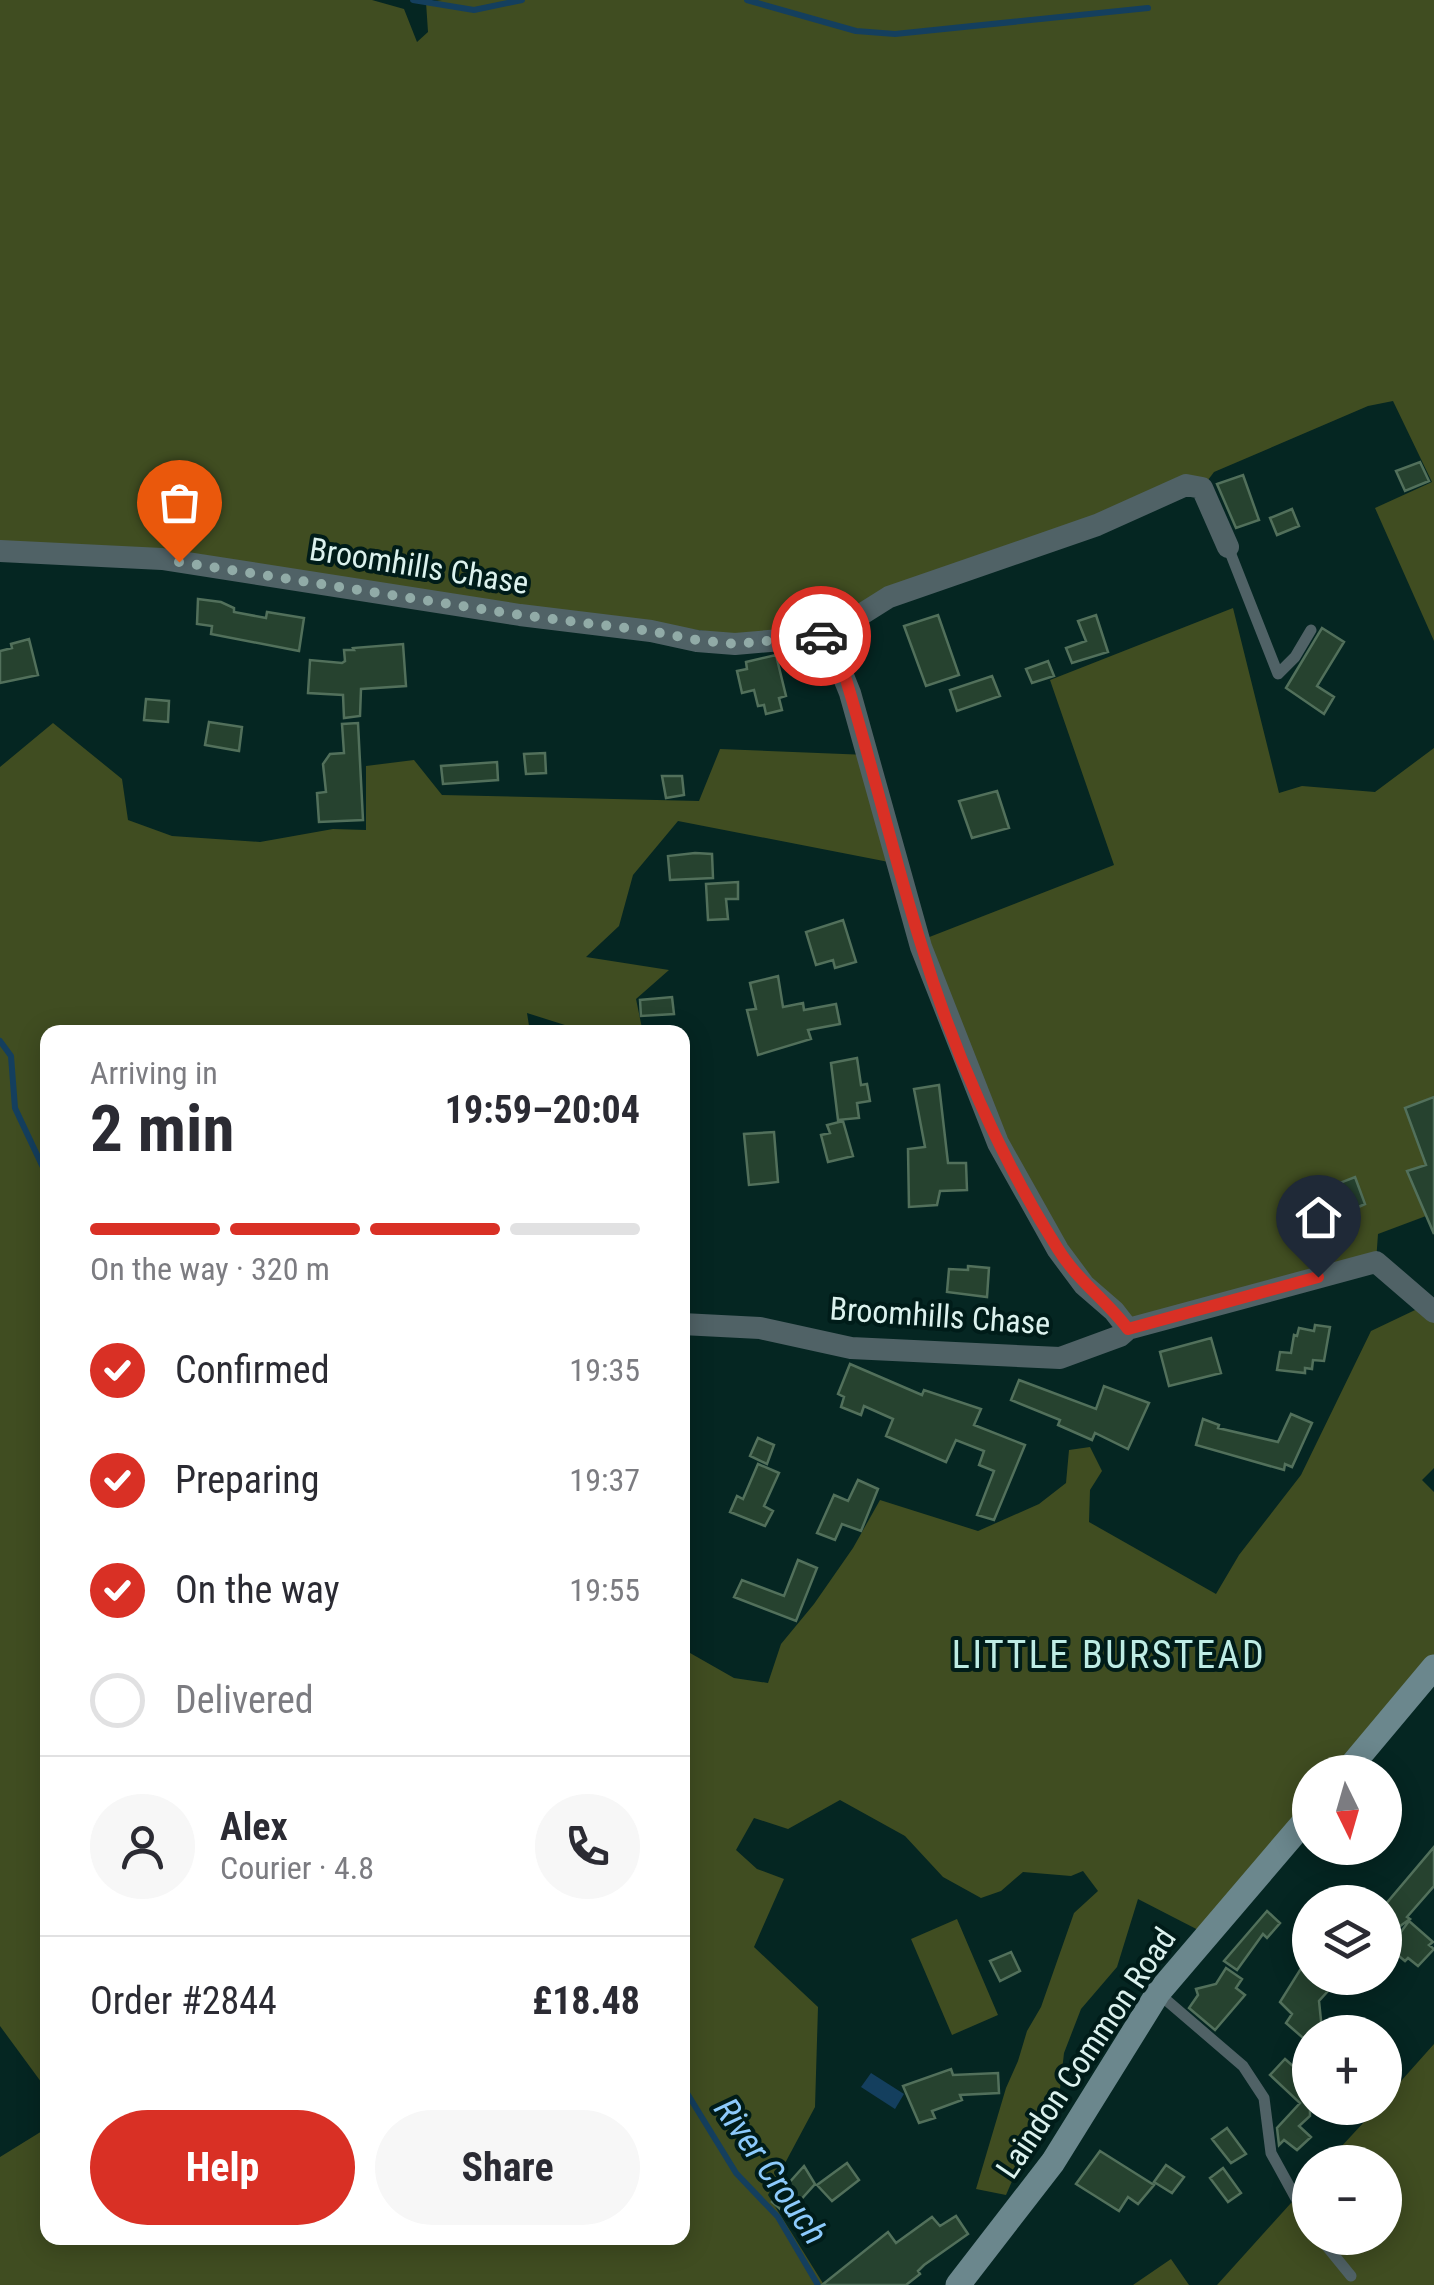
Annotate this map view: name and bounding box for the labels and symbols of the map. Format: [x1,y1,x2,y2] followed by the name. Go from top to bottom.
[137,460,222,563] pin
[307,530,531,602] street label: Broomhills Chase
[771,586,871,686] courier
[1276,1175,1361,1278] pin
[828,1289,1052,1343] street label: Broomhills Chase
[952,1633,1266,1677] district label: LITTLE BURSTEAD
[1292,1755,1402,1865] north arrow
[988,1921,1184,2185] street label: Laindon Common Road
[705,2090,836,2252] water label: River Crouch

